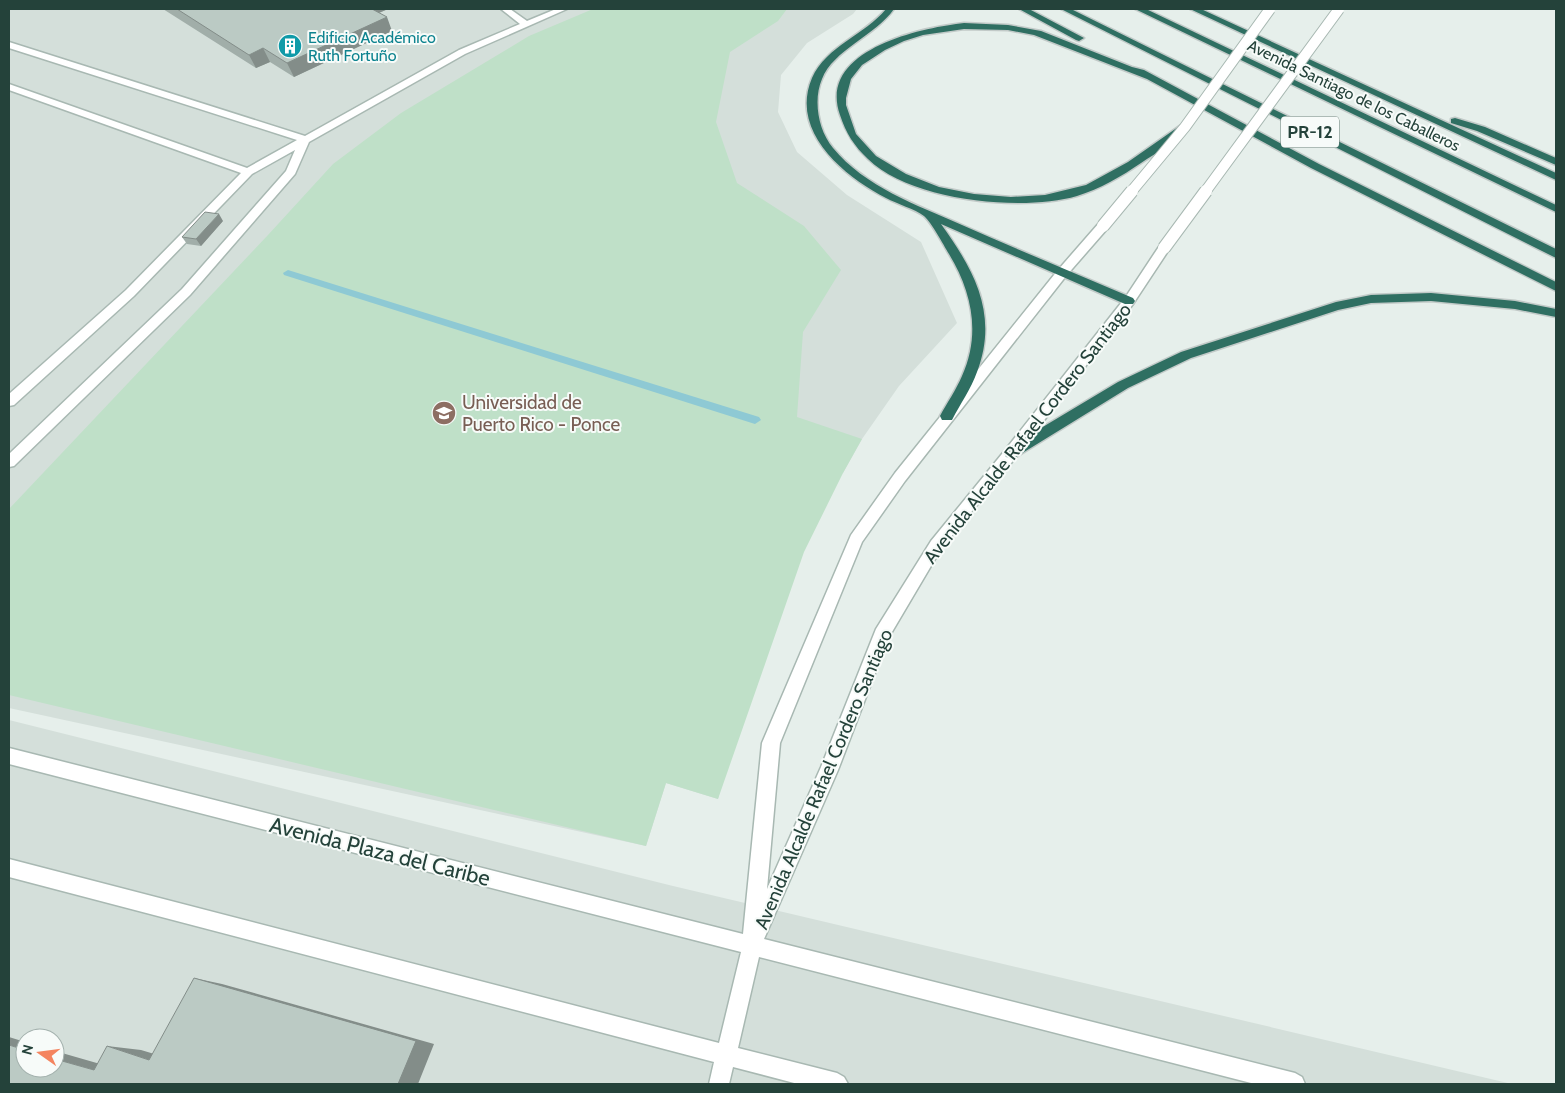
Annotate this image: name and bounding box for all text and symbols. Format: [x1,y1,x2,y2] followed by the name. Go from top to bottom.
[308,28,436,65] place label: Edificio Académico Ruth Fortuño
[277,33,303,59] building icon: Edificio Académico Ruth Fortuño
[1245,36,1463,155] street label: Avenida Santiago de los Caballeros
[1281,116,1339,148] road number: PR-12
[919,299,1136,568] street label: Avenida Alcalde Rafael Cordero Santiago
[462,391,621,436] place label: Universidad de Puerto Rico - Ponce
[431,400,457,426] school or university icon: Universidad de Puerto Rico - Ponce
[750,626,897,933] street label: Avenida Alcalde Rafael Cordero Santiago
[267,811,493,892] street label: Avenida Plaza del Caribe
[15,1028,65,1078] north arrow
[17,1043,37,1057] text: N

